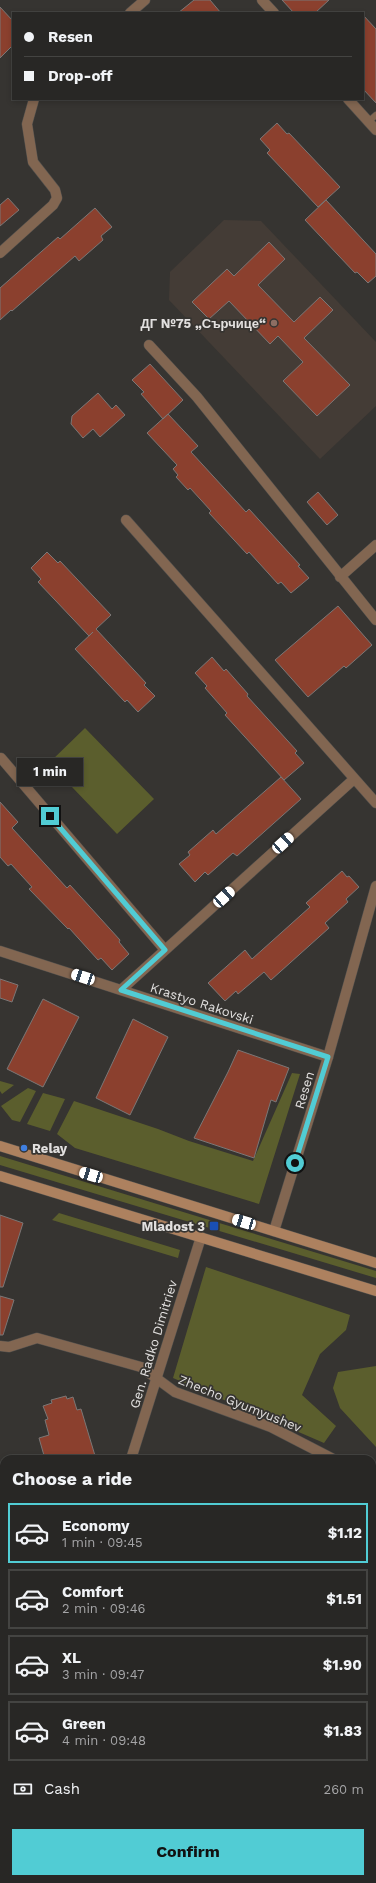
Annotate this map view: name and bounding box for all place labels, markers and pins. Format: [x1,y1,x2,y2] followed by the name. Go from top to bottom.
[140,316,266,331] place label: ДГ №75 „Сърчице“
[269,318,279,328] marker: ДГ №75 „Сърчице“
[32,1141,68,1156] place label: Relay
[19,1143,29,1153] marker: Relay
[141,1219,205,1234] place label: Mladost 3
[208,1220,220,1232] marker: Mladost 3

